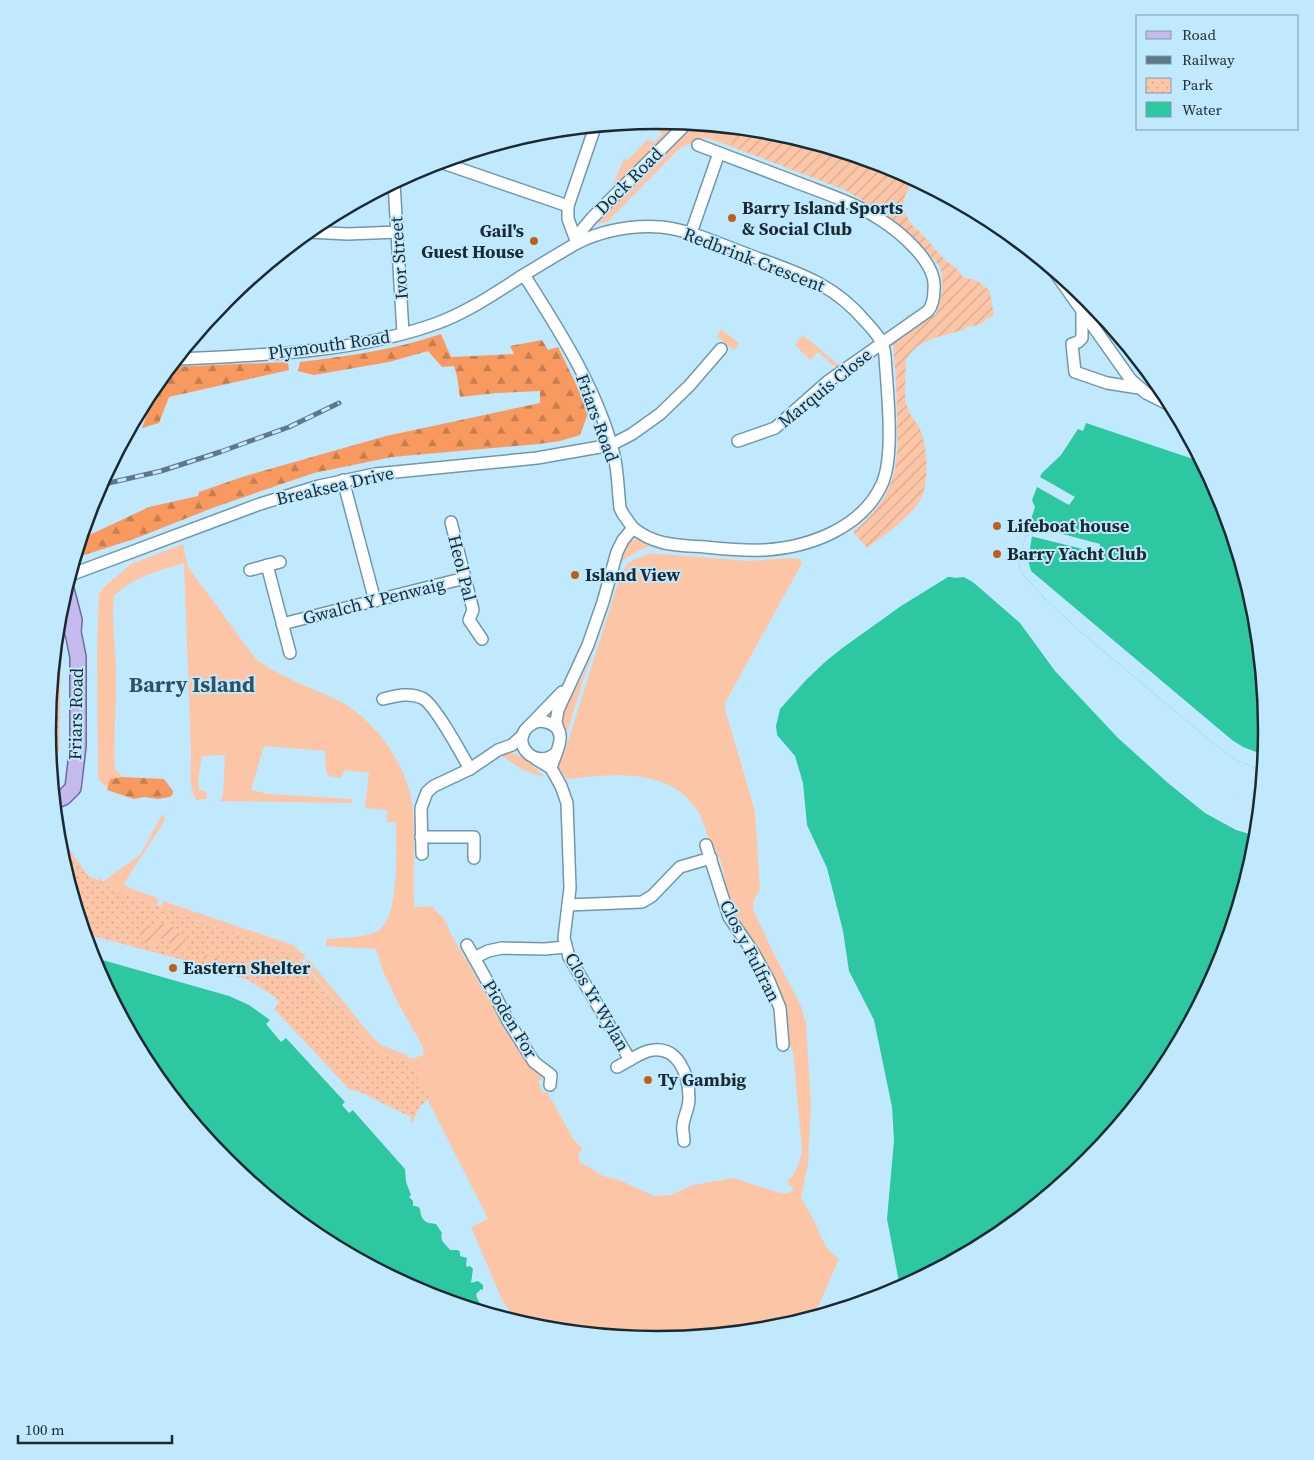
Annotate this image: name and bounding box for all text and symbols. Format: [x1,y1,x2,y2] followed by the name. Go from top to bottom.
[1136,15,1299,130] legend
[1182,24,1216,45] text: Road
[1182,49,1235,70] text: Railway
[1182,74,1214,95] text: Park
[1182,99,1223,120] text: Water
[589,141,668,220] street label: Dock Road
[742,195,903,241] place label: Barry Island Sports & Social Club
[726,212,738,224] marker: Barry Island Sports & Social Club
[383,216,414,300] street label: Ivor Street
[421,218,524,264] place label: Gail's Guest House
[680,221,829,298] street label: Redbrink Crescent
[528,235,540,247] marker: Gail's Guest House
[266,324,392,365] street label: Plymouth Road
[773,342,877,433] street label: Marquis Close
[570,370,625,465] street label: Friars Road
[274,460,396,511] street label: Breaksea Drive
[1007,513,1129,538] place label: Lifeboat house
[991,520,1003,532] marker: Lifeboat house
[442,532,483,604] street label: Heol Pal
[1007,541,1147,566] place label: Barry Yacht Club
[991,548,1003,560] marker: Barry Yacht Club
[585,562,681,587] place label: Island View
[569,569,581,581] marker: Island View
[300,571,447,630] street label: Gwalch Y Penwaig
[62,668,89,760] street label: Friars Road
[129,669,255,699] district label: Barry Island
[714,895,787,1006] street label: Clos y Fulfran
[559,948,636,1056] street label: Clos Yr Wylan
[183,955,311,980] place label: Eastern Shelter
[167,962,179,974] marker: Eastern Shelter
[477,975,544,1063] street label: Pioden For
[658,1067,747,1092] place label: Ty Gambig
[642,1074,654,1086] marker: Ty Gambig
[18,1412,171,1444] scale bar
[25,1419,65,1440] text: 100 m

